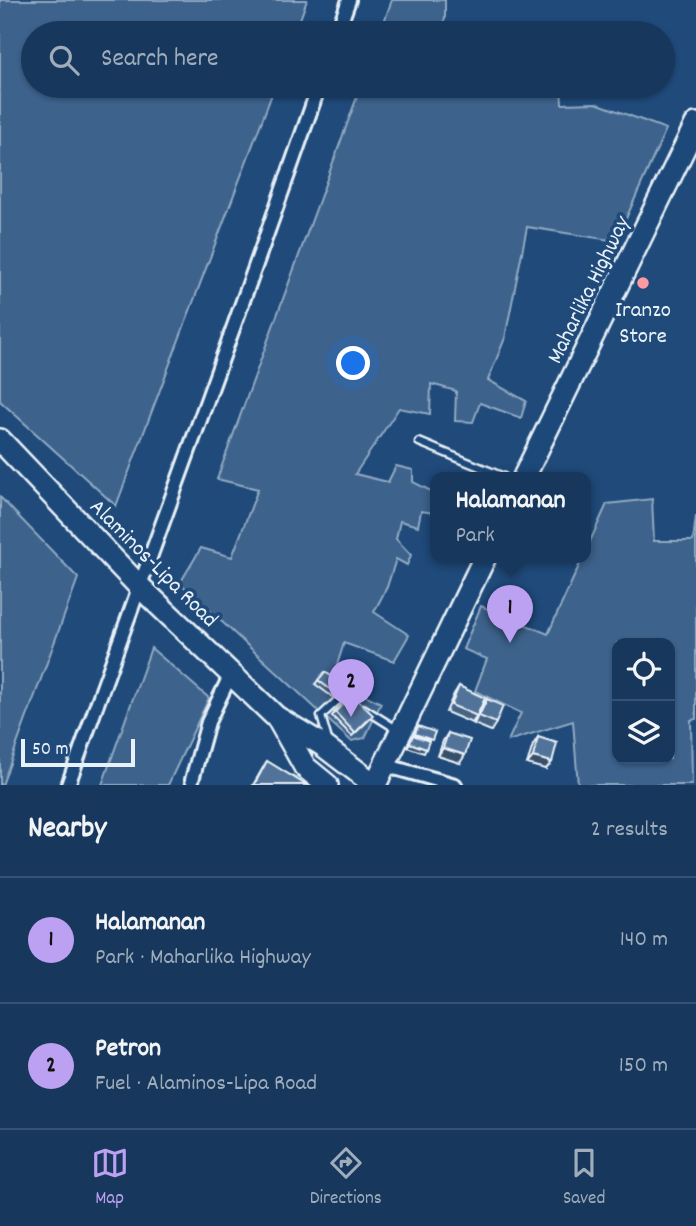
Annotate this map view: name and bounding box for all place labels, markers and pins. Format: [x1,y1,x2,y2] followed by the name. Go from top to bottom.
[635,275,651,291] marker: Iranzo Store
[615,295,671,354] place label: Iranzo Store
[487,585,533,643] pin: 1
[328,659,374,717] pin: 2

